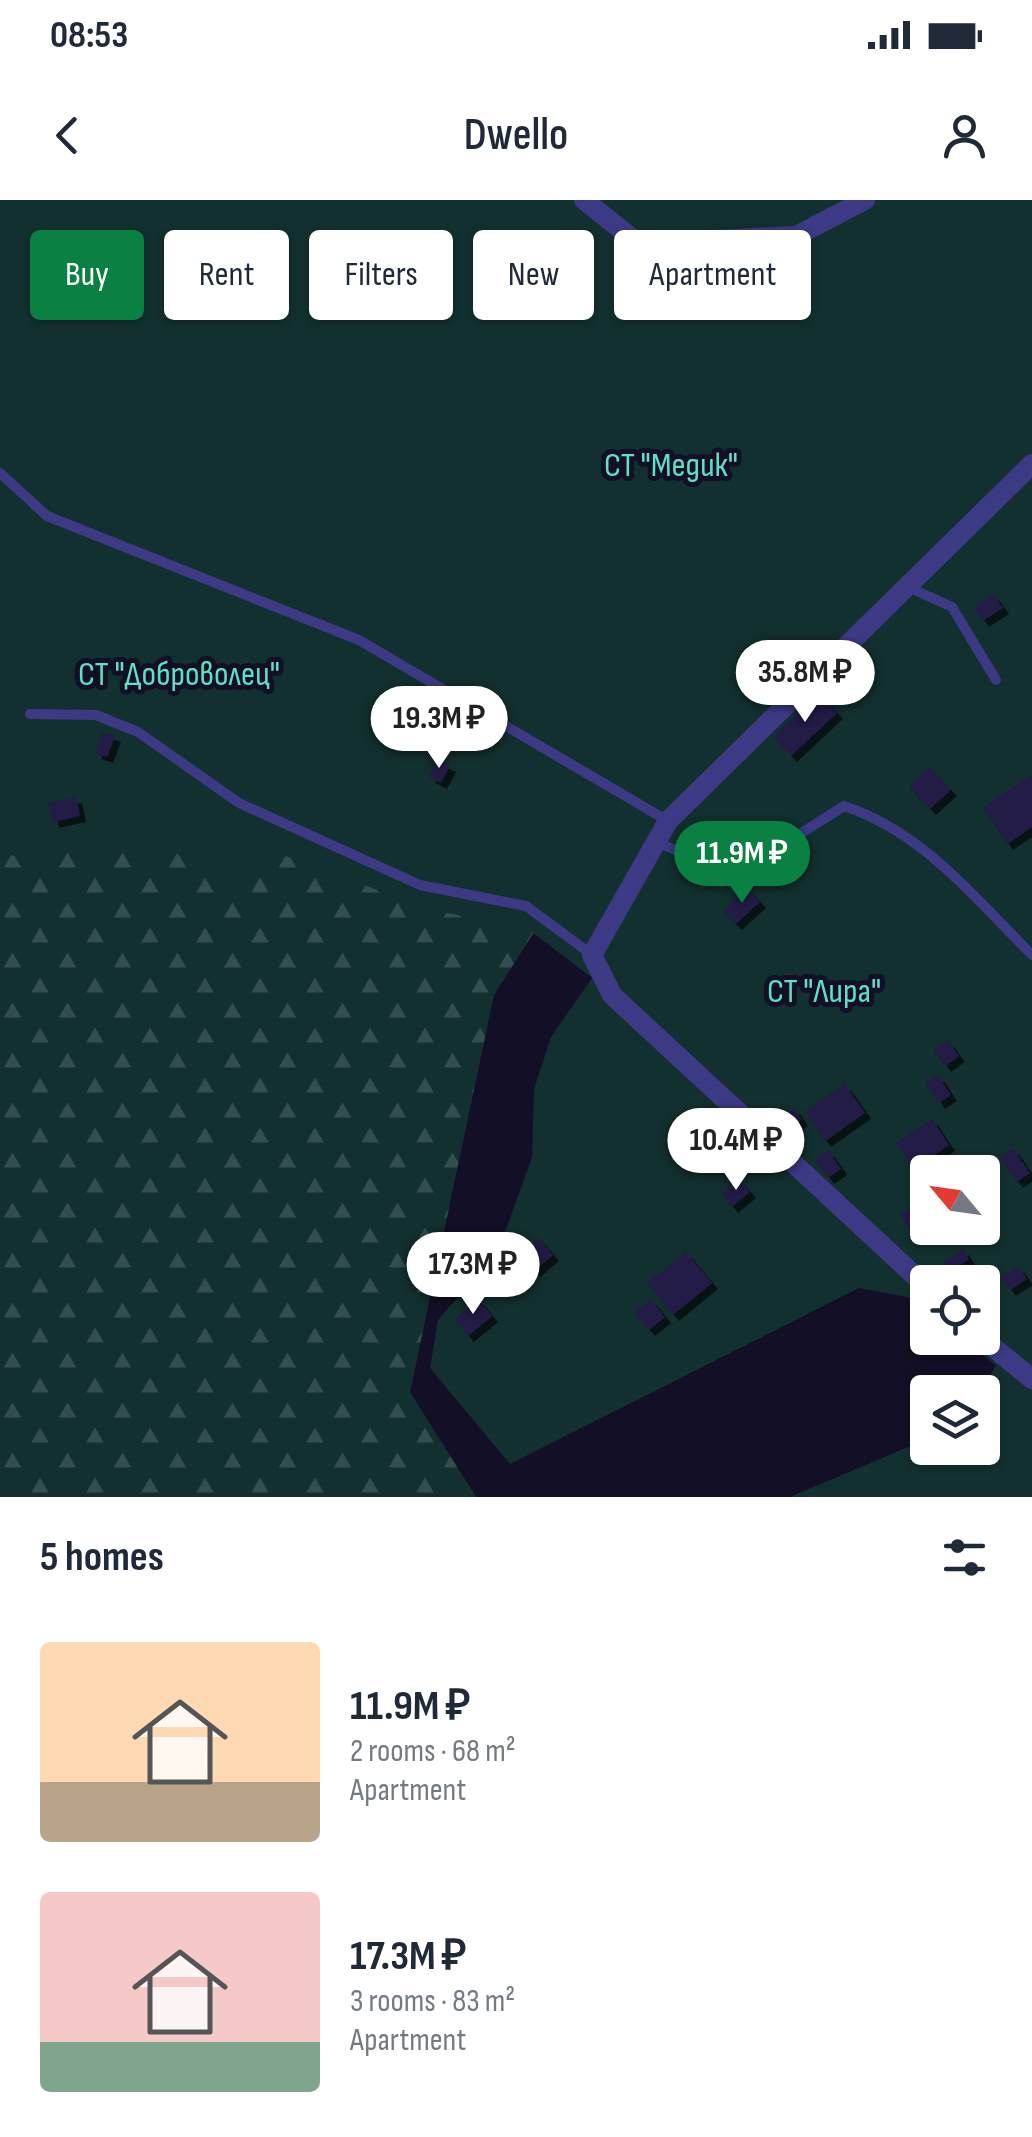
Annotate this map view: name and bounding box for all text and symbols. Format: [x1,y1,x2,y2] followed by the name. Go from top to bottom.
[50,13,128,58] text: 08:53
[40,108,95,163] icon: back
[464,108,568,163] text: Dwello
[937,108,992,163] icon: person
[30,230,144,320] chip: Buy
[164,230,289,320] chip: Rent
[309,230,453,320] chip: Filters
[473,230,594,320] chip: New
[614,230,811,320] chip: Apartment
[604,444,738,487] park label: СТ "Медик"
[713,640,897,725] pin: 35.8M ₽
[78,653,280,696] park label: СТ "Доброволец"
[758,653,852,692] text: 35.8M ₽
[347,686,531,771] pin: 19.3M ₽
[393,699,485,738] text: 19.3M ₽
[650,821,834,906] pin: 11.9M ₽
[696,834,788,873] text: 11.9M ₽
[767,970,881,1013] park label: СТ "Лира"
[644,1108,828,1193] pin: 10.4M ₽
[689,1121,783,1160] text: 10.4M ₽
[910,1155,1000,1245] north arrow
[910,1155,1000,1465] map controls
[381,1232,565,1317] pin: 17.3M ₽
[429,1245,517,1284] text: 17.3M ₽
[910,1265,1000,1355] button: locate
[910,1375,1000,1465] button: layers
[937,1530,992,1585] icon: filters
[40,1532,164,1583] text: 5 homes
[350,1681,470,1732] text: 11.9M ₽
[120,1682,240,1802] icon: home
[350,1732,516,1771] text: 2 rooms · 68 m²
[350,1771,466,1810] text: Apartment
[350,1931,467,1982] text: 17.3M ₽
[120,1932,240,2052] icon: home
[350,1982,515,2021] text: 3 rooms · 83 m²
[350,2021,466,2060] text: Apartment

